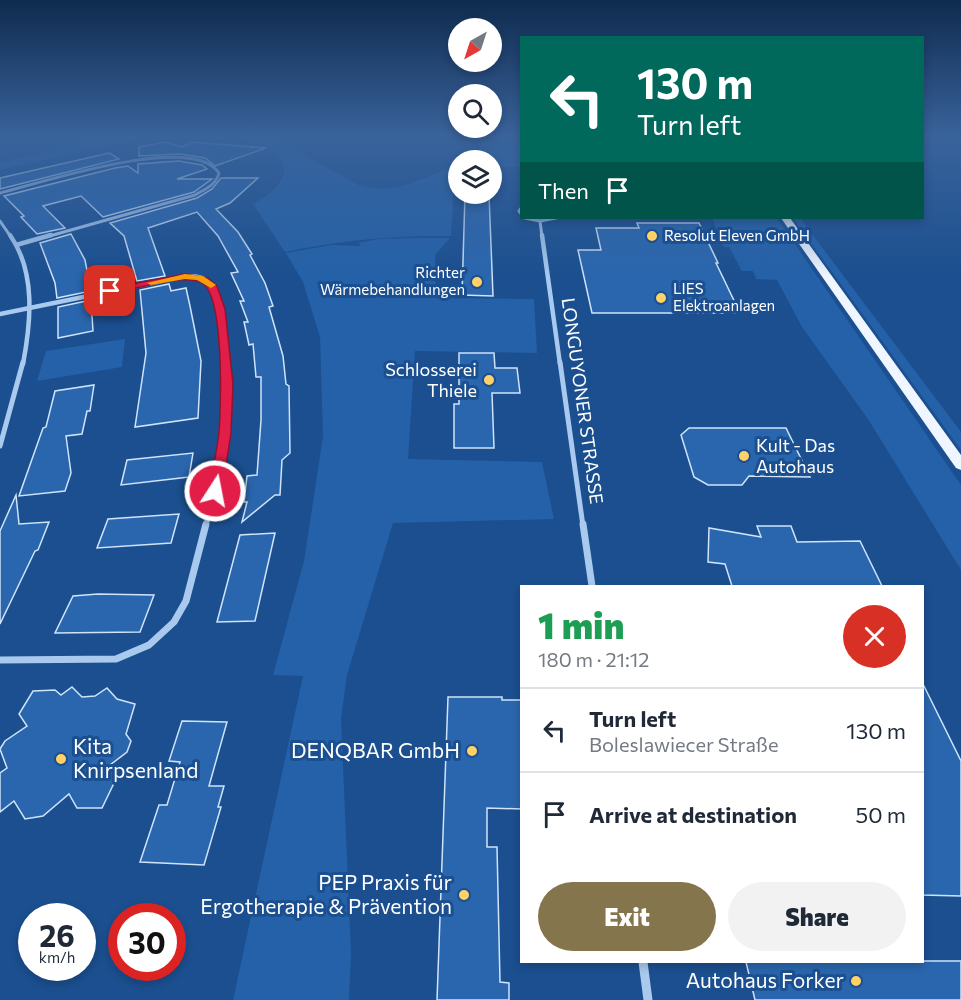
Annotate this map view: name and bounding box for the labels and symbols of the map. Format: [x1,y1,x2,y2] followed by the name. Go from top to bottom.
[448,18,502,72] north arrow
[664,226,810,244] place label: Resolut Eleven GmbH
[645,229,659,243] marker: Resolut Eleven GmbH
[320,263,465,298] place label: Richter Wärmebehandlungen
[84,265,135,316] pin
[470,275,484,289] marker: Richter Wärmebehandlungen
[673,279,775,314] place label: LIES Elektroanlagen
[654,291,668,305] marker: LIES Elektroanlagen
[558,296,608,506] street label: LONGUYONER STRASSE
[385,358,477,401] place label: Schlosserei Thiele
[482,373,496,387] marker: Schlosserei Thiele
[756,434,835,477] place label: Kult - Das Autohaus
[737,449,751,463] marker: Kult - Das Autohaus
[183,459,247,523] position arrow
[73,733,198,782] place label: Kita Knirpsenland
[291,737,460,762] place label: DENQBAR GmbH
[465,744,479,758] marker: DENQBAR GmbH
[54,752,68,766] marker: Kita Knirpsenland
[200,869,452,918] place label: PEP Praxis für Ergotherapie & Prävention
[457,888,471,902] marker: PEP Praxis für Ergotherapie & Prävention
[108,903,186,981] speed limit sign: 30
[686,967,844,992] place label: Autohaus Forker
[849,974,863,988] marker: Autohaus Forker

